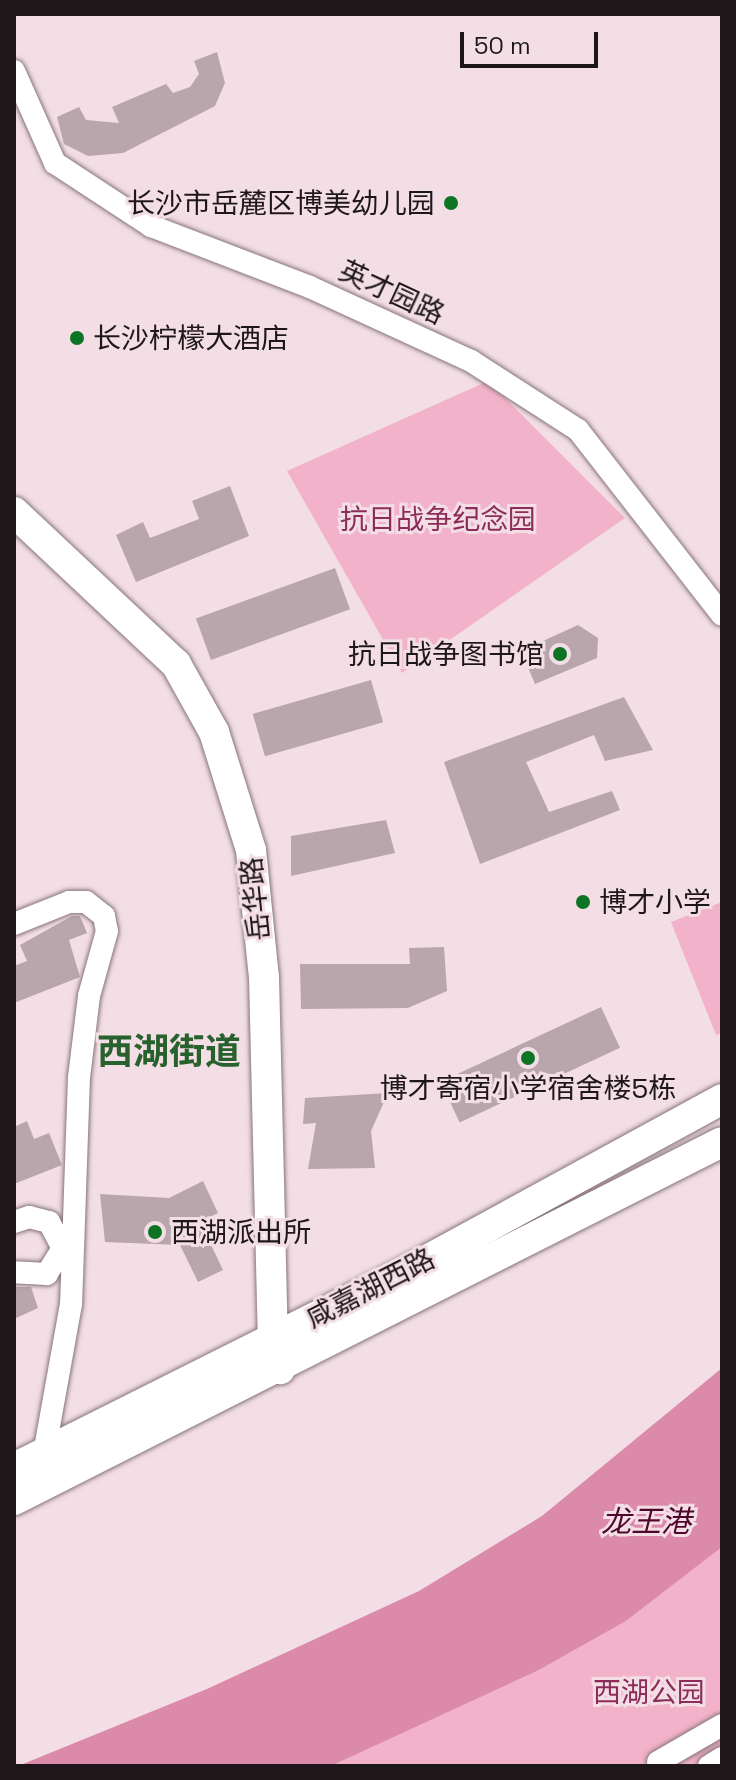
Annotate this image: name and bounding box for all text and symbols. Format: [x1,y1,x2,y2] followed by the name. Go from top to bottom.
[464,16,602,66] scale bar
[474,30,531,61] text: 50 m
[127,186,435,220] place label: 长沙市岳麓区博美幼儿园
[442,194,460,212] marker: 长沙市岳麓区博美幼儿园
[334,253,450,331] street label: 英才园路
[93,321,289,355] place label: 长沙柠檬大酒店
[68,329,86,347] marker: 长沙柠檬大酒店
[340,502,536,536] park label: 抗日战争纪念园
[348,637,544,671] place label: 抗日战争图书馆
[551,645,569,663] marker: 抗日战争图书馆
[234,855,276,943] street label: 岳华路
[599,885,711,919] place label: 博才小学
[574,893,592,911] marker: 博才小学
[97,1031,241,1075] district label: 西湖街道
[519,1049,537,1067] marker: 博才寄宿小学宿舍楼5栋
[380,1071,676,1105] place label: 博才寄宿小学宿舍楼5栋
[171,1215,311,1249] place label: 西湖派出所
[146,1223,164,1241] marker: 西湖派出所
[300,1241,440,1335] street label: 咸嘉湖西路
[601,1504,691,1540] water label: 龙王港
[593,1675,705,1709] park label: 西湖公园

